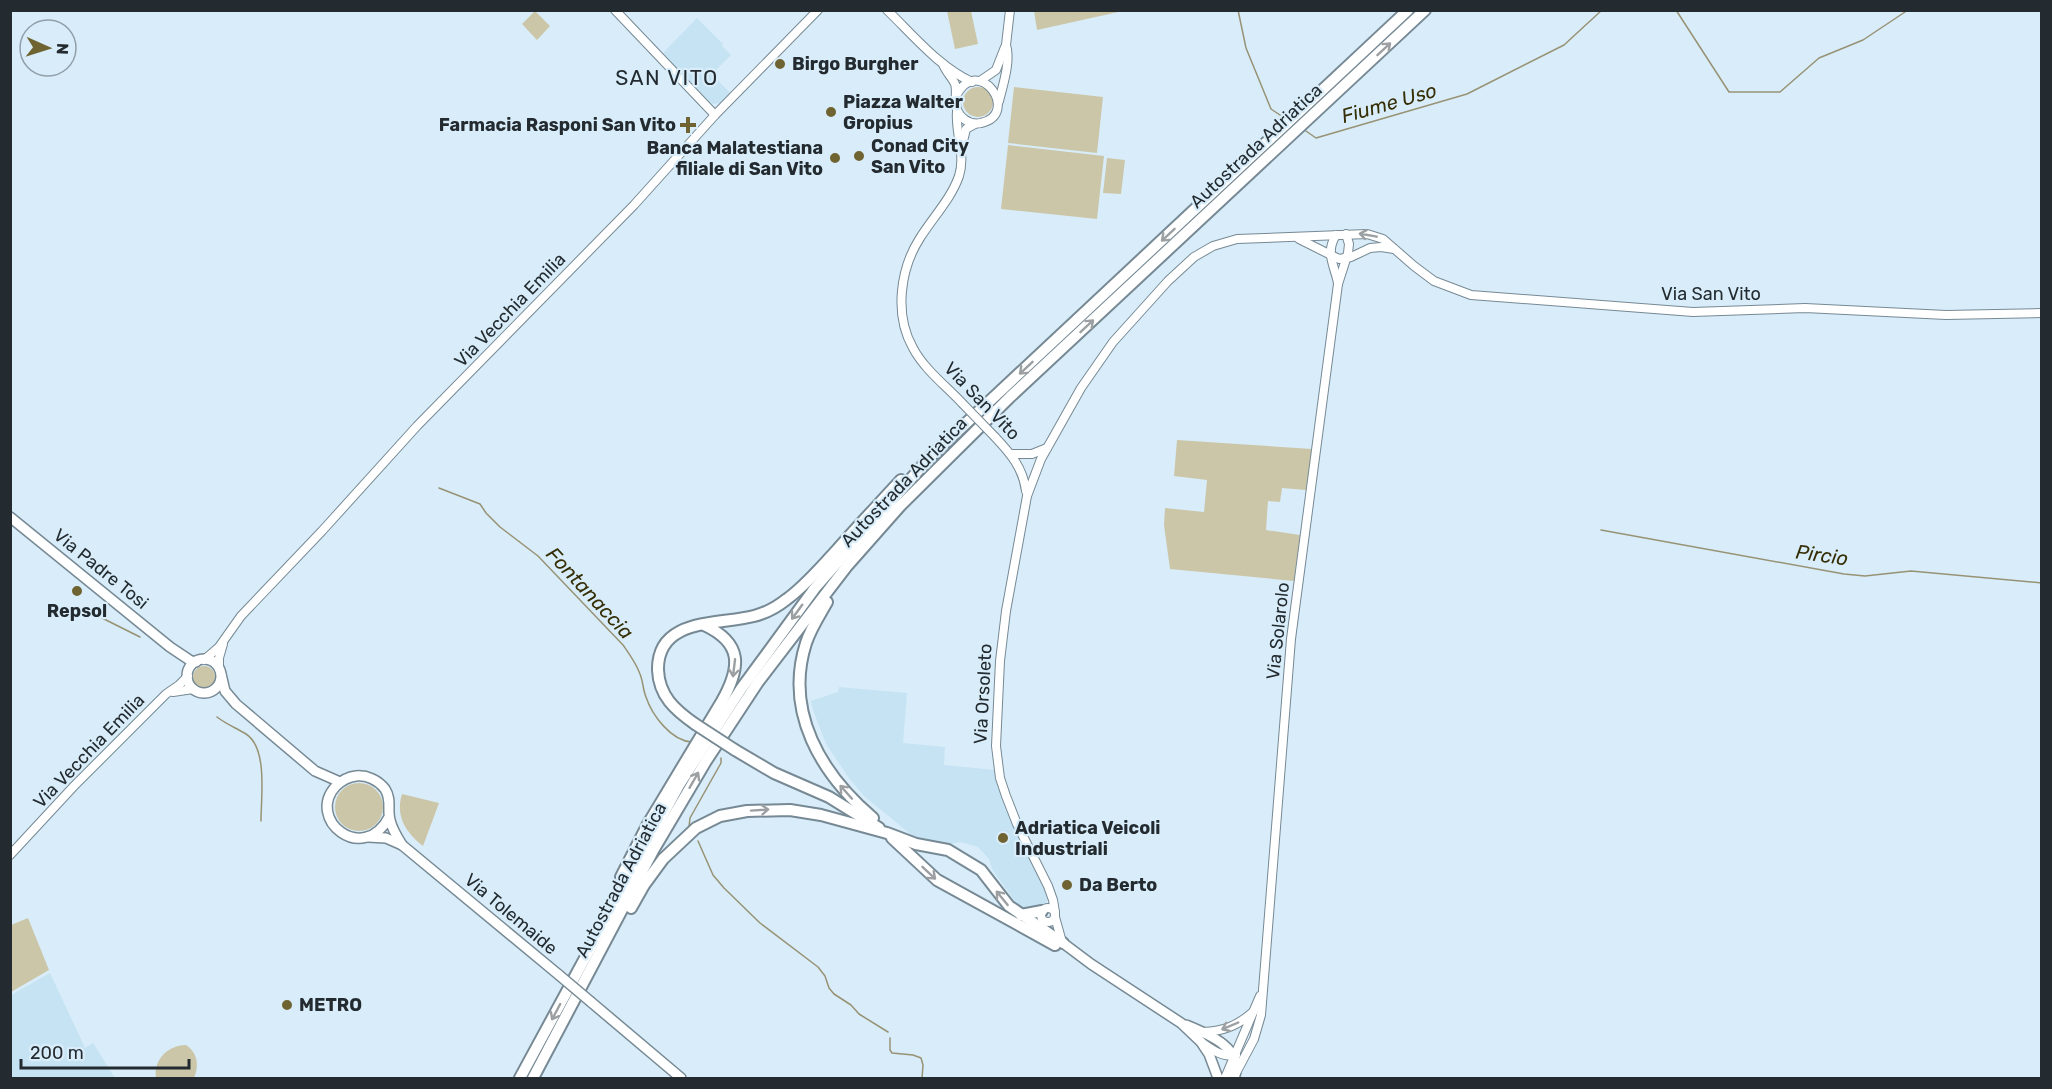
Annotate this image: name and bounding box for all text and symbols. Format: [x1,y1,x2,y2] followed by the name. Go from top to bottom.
[18,18,78,78] north arrow
[1376,42,1391,57] one-way arrow
[53,43,72,55] text: N
[792,53,918,75] place label: Birgo Burgher
[773,57,787,71] marker: Birgo Burgher
[615,65,719,90] district label: SAN VITO
[1339,78,1439,128] water label: Fiume Uso
[1185,79,1327,213] street label: Autostrada Adriatica
[843,91,963,134] place label: Piazza Walter Gropius
[824,105,838,119] marker: Piazza Walter Gropius
[439,114,676,136] place label: Farmacia Rasponi San Vito
[681,118,695,132] marker: Farmacia Rasponi San Vito
[871,135,969,178] place label: Conad City San Vito
[646,137,823,180] place label: Banca Malatestiana filiale di San Vito
[852,149,866,163] marker: Conad City San Vito
[828,151,842,165] marker: Banca Malatestiana filiale di San Vito
[1161,227,1176,241] one-way arrow
[1359,229,1378,240] one-way arrow
[450,248,570,372] street label: Via Vecchia Emilia
[1661,283,1761,305] street label: Via San Vito
[1079,318,1094,333] one-way arrow
[939,357,1025,445] street label: Via San Vito
[1018,361,1033,375] one-way arrow
[836,412,972,552] street label: Autostrada Adriatica
[49,524,153,614] street label: Via Padre Tosi
[1794,539,1850,571] water label: Pircio
[541,542,639,644] water label: Fontanaccia
[1262,581,1294,681] street label: Via Solarolo
[70,584,84,598] marker: Repsol
[47,600,107,622] place label: Repsol
[791,603,803,619] one-way arrow
[969,643,997,745] street label: Via Orsoleto
[728,658,739,678] one-way arrow
[29,689,149,813] street label: Via Vecchia Emilia
[689,772,701,789] one-way arrow
[839,784,853,799] one-way arrow
[571,799,671,961] street label: Autostrada Adriatica
[749,804,769,815] one-way arrow
[1015,817,1160,860] place label: Adriatica Veicoli Industriali
[996,831,1010,845] marker: Adriatica Veicoli Industriali
[922,866,937,880] one-way arrow
[460,869,562,959] street label: Via Tolemaide
[1079,874,1157,896] place label: Da Berto
[1060,878,1074,892] marker: Da Berto
[995,890,1008,906] one-way arrow
[299,994,362,1016] place label: METRO
[280,998,294,1012] marker: METRO
[550,1002,561,1020] one-way arrow
[1222,1021,1240,1032] one-way arrow
[21,1032,189,1070] scale bar
[30,1042,84,1064] text: 200 m

